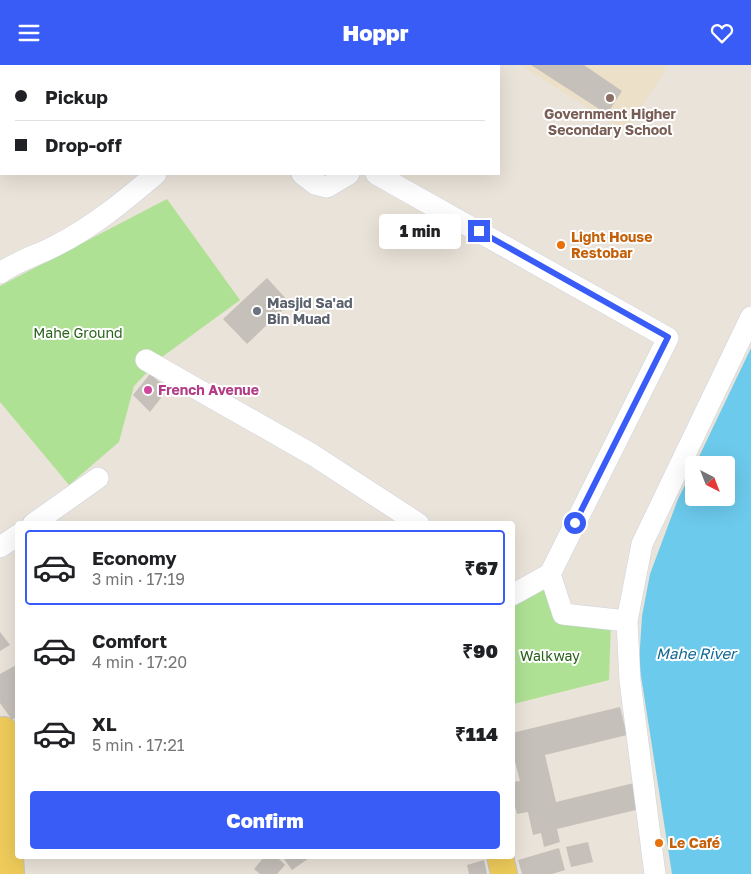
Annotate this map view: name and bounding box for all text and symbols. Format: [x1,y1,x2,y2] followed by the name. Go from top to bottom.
[15,19,43,47] icon: menu
[342,19,409,46] text: Hoppr
[708,19,736,47] icon: heart
[45,85,108,108] text: Pickup
[604,92,616,104] marker: Government Higher Secondary School
[544,105,677,138] place label: Government Higher Secondary School
[45,133,122,156] text: Drop-off
[379,213,462,249] callout: 1 min
[468,220,490,242] route end
[400,221,440,241] text: 1 min
[571,228,652,261] place label: Light House Restobar
[555,239,567,251] marker: Light House Restobar
[267,294,353,327] place label: Masjid Sa'ad Bin Muad
[251,305,263,317] marker: Masjid Sa'ad Bin Muad
[33,324,123,341] park label: Mahe Ground
[158,381,259,398] place label: French Avenue
[142,384,154,396] marker: French Avenue
[685,456,735,506] north arrow
[685,456,735,506] map controls
[564,512,586,534] route start
[32,545,77,590] icon: car
[92,546,177,569] text: Economy
[464,556,498,579] text: ₹67
[92,569,185,589] text: 3 min · 17:19
[32,628,77,673] icon: car
[92,629,167,652] text: Comfort
[462,639,498,662] text: ₹90
[656,644,738,662] water label: Mahe River
[520,647,580,664] park label: Walkway
[92,652,187,672] text: 4 min · 17:20
[32,711,77,756] icon: car
[92,712,117,735] text: XL
[455,722,498,745] text: ₹114
[92,735,184,755] text: 5 min · 17:21
[30,791,500,849] button: Confirm
[669,834,720,851] place label: Le Café
[653,837,665,849] marker: Le Café

